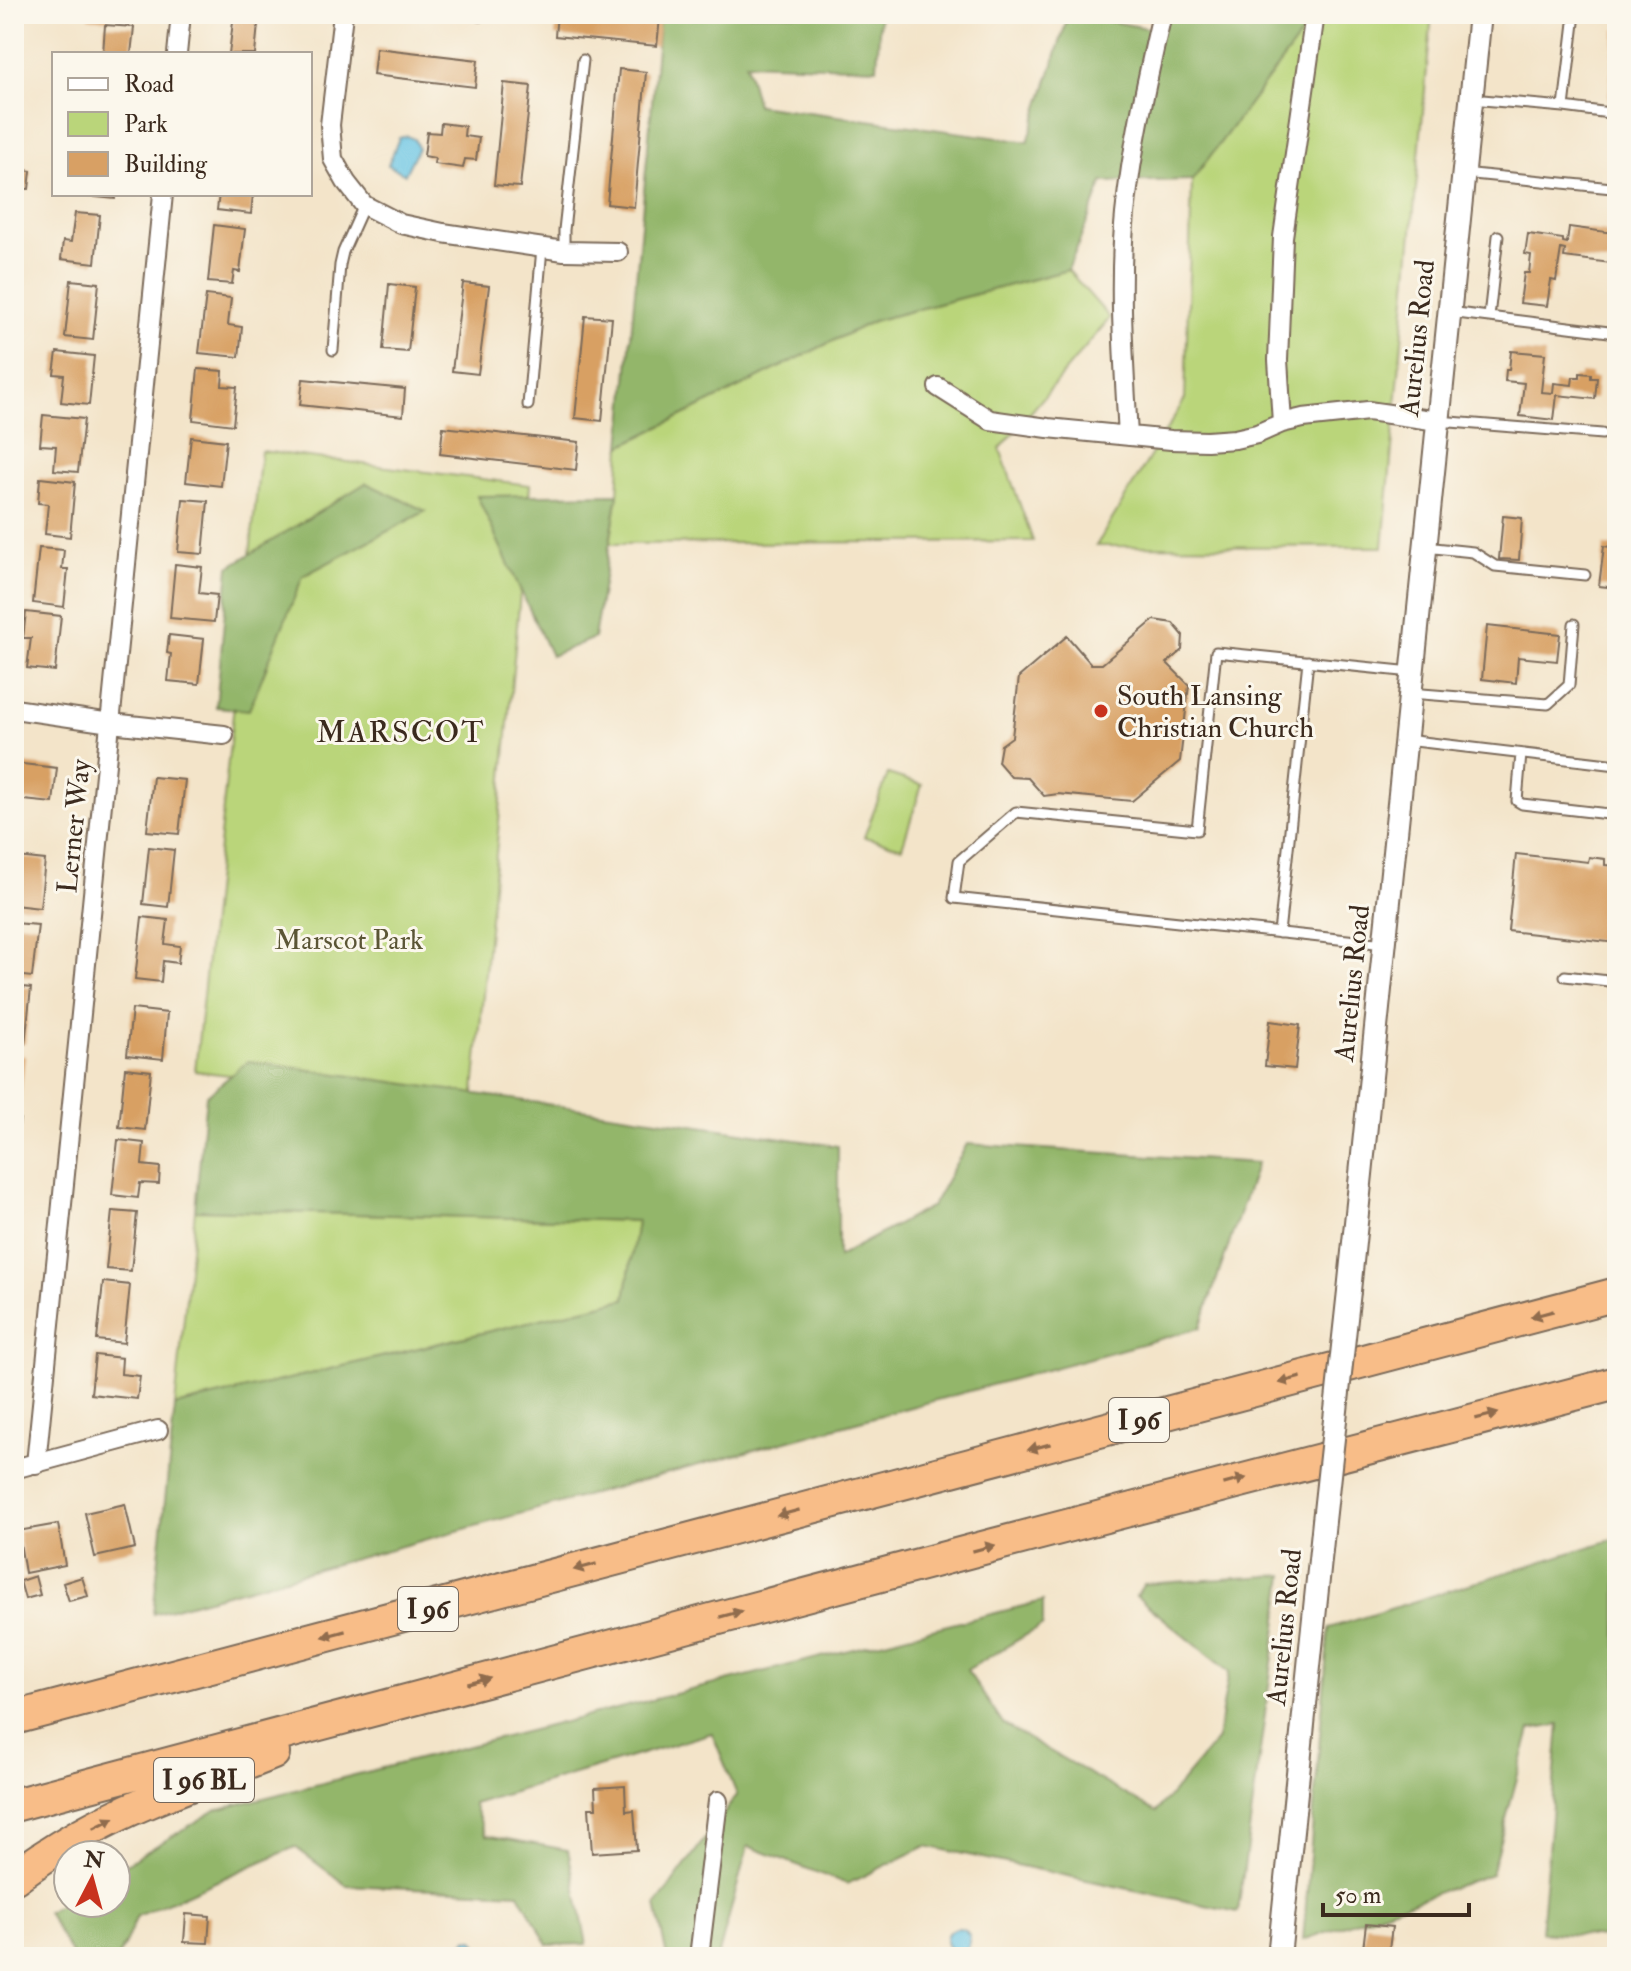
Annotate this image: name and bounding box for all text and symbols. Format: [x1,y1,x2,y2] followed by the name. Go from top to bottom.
[52,52,312,196] legend
[124,69,174,100] text: Road
[124,109,168,140] text: Park
[124,149,208,180] text: Building
[1392,258,1443,419] street label: Aurelius Road
[1117,679,1314,746] place label: South Lansing Christian Church
[1092,702,1110,720] marker: South Lansing Christian Church
[317,714,485,751] district label: MARSCOT
[50,757,99,895] street label: Lerner Way
[1327,903,1378,1064] street label: Aurelius Road
[274,923,424,958] park label: Marscot Park
[1529,1308,1554,1320] one-way arrow
[1278,1374,1302,1387] one-way arrow
[1109,1398,1169,1442] road number: I 96
[1474,1409,1499,1421] one-way arrow
[1026,1441,1051,1453] one-way arrow
[1223,1475,1248,1487] one-way arrow
[775,1508,800,1520] one-way arrow
[971,1541,996,1553] one-way arrow
[1259,1547,1310,1708] street label: Aurelius Road
[572,1561,597,1574] one-way arrow
[398,1587,458,1631] road number: I 96
[718,1608,743,1620] one-way arrow
[321,1628,346,1640] one-way arrow
[467,1674,492,1686] one-way arrow
[154,1758,254,1802] road number: I 96 BL
[93,1816,116,1829] one-way arrow
[52,1839,132,1919] north arrow
[82,1845,106,1875] text: N
[1323,1867,1469,1917] scale bar
[1335,1880,1382,1911] text: 50 m

